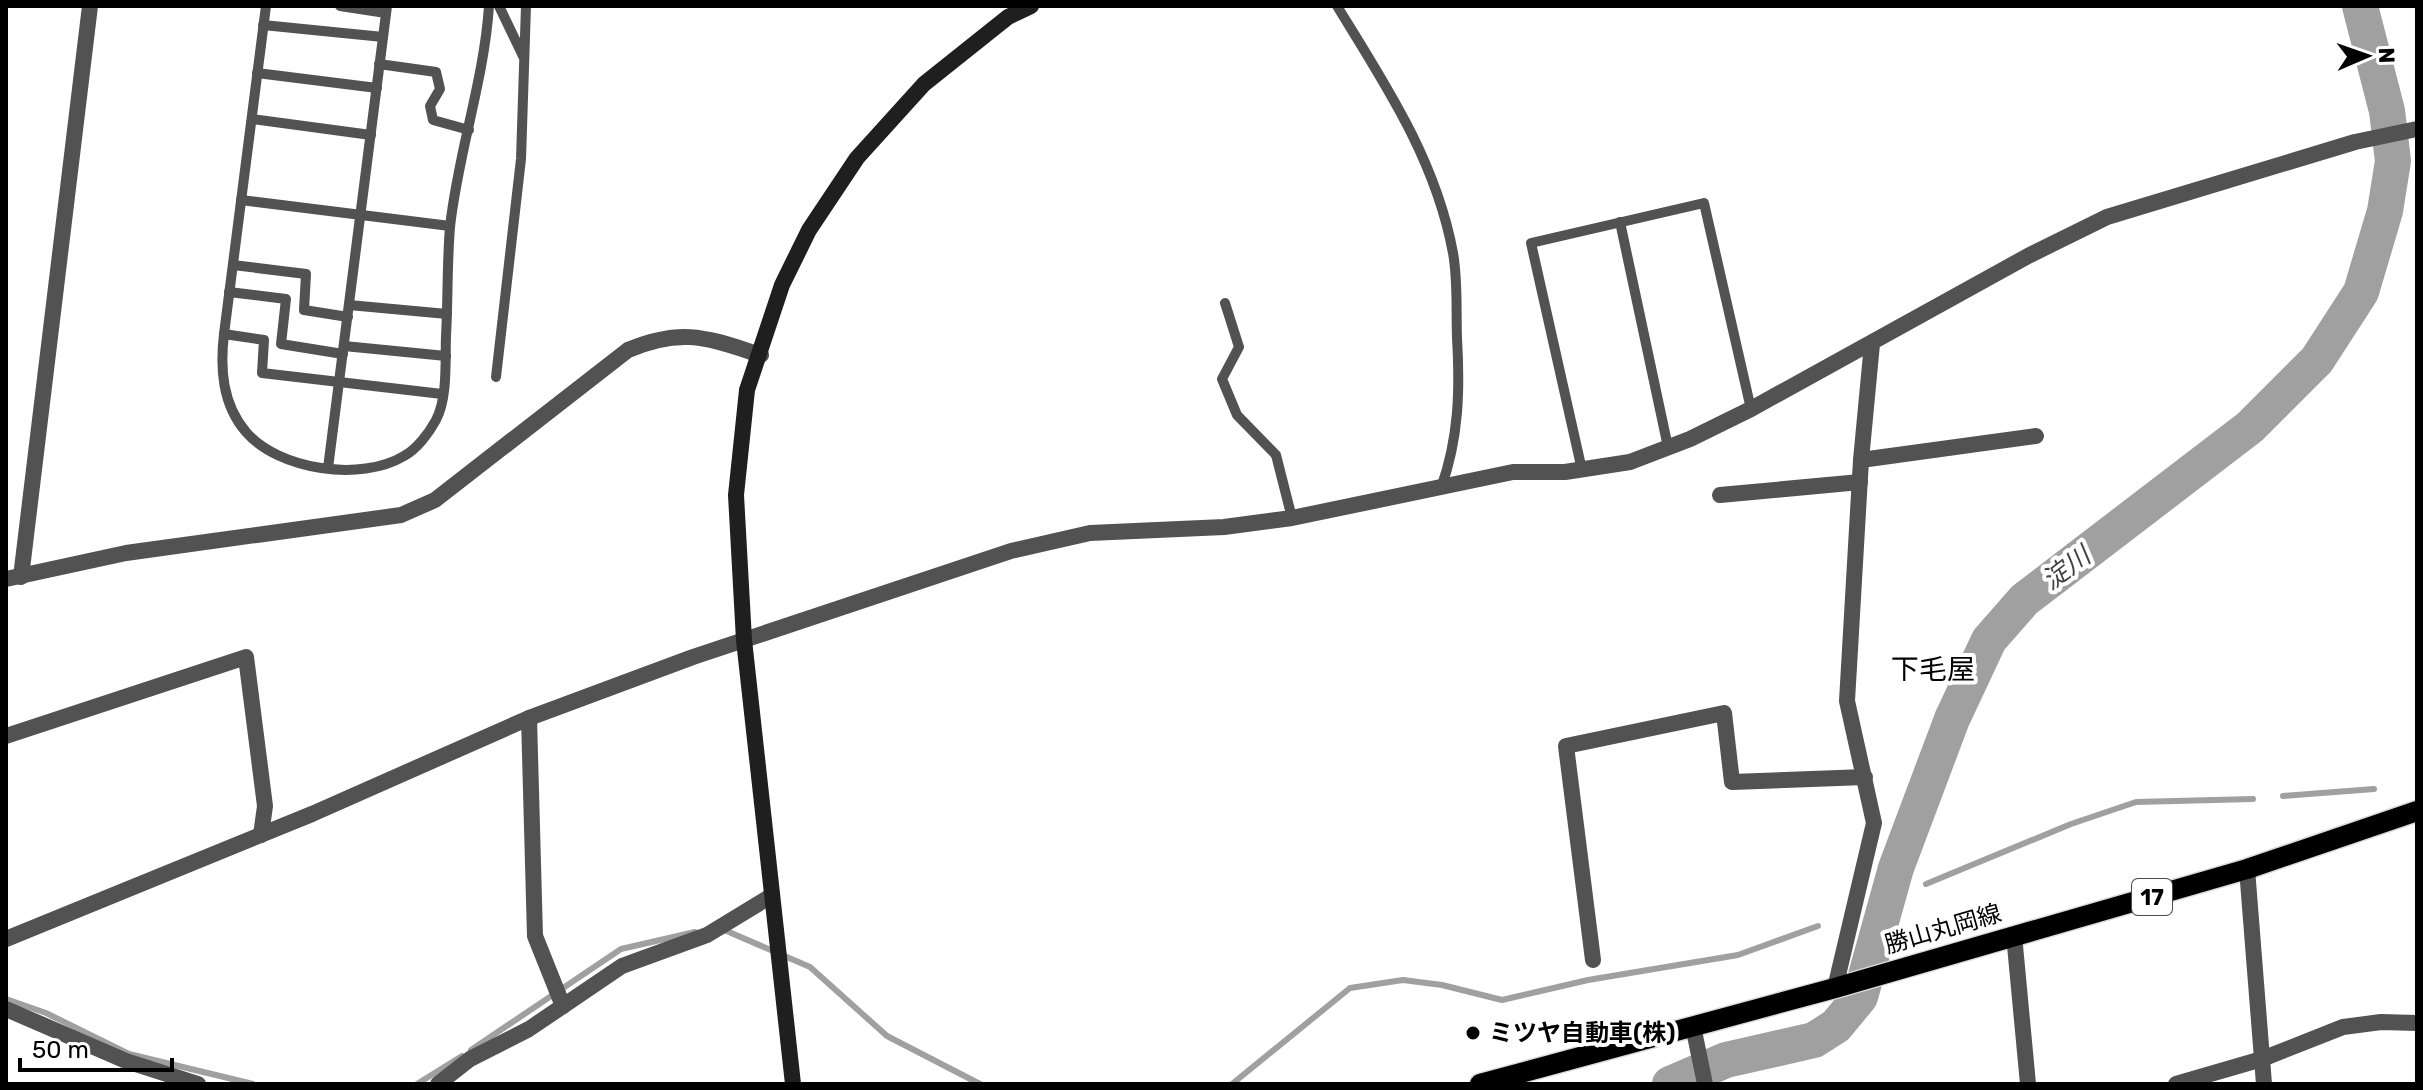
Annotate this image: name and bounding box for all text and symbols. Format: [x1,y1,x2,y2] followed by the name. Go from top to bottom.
[2327,16,2407,96] north arrow
[2373,47,2400,64] text: N
[2036,539,2099,596] water label: 淀川
[1891,653,1975,686] district label: 下毛屋
[2132,879,2172,915] road number: 17
[1881,899,2005,959] street label: 勝山丸岡線
[1489,1019,1675,1047] place label: ミツヤ自動車(株)
[20,1022,172,1072] scale bar
[1464,1024,1482,1042] marker: ミツヤ自動車(株)
[32,1036,89,1064] text: 50 m

